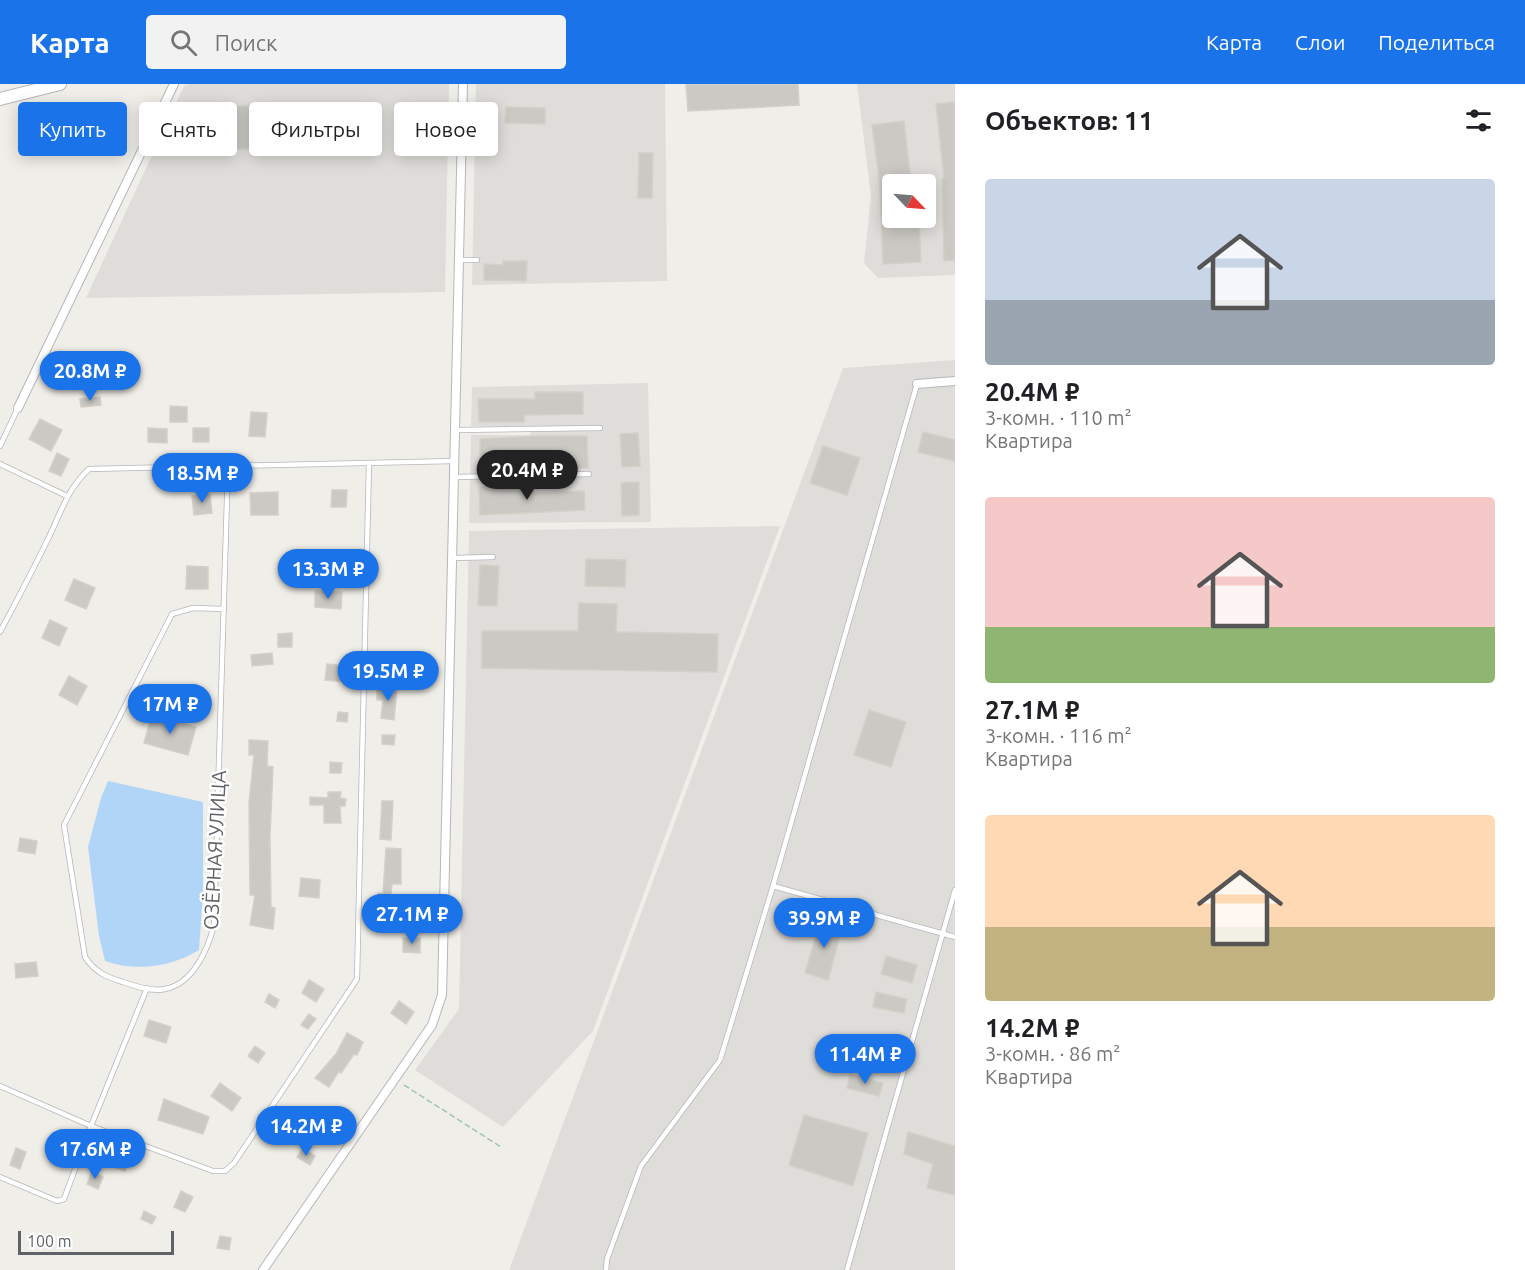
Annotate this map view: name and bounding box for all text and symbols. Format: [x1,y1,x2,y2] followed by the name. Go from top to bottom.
[146,15,566,69] search box
[167,26,200,59] icon: search
[30,27,110,58] text: Карта
[215,30,277,55] text: Поиск
[1206,30,1262,54] text: Карта
[1295,30,1345,54] text: Слои
[1378,30,1495,54] text: Поделиться
[18,102,127,156] chip: Купить
[139,102,237,156] chip: Снять
[249,102,382,156] chip: Фильтры
[394,102,498,156] chip: Новое
[1462,104,1495,137] icon: filters
[985,106,1153,135] text: Объектов: 11
[882,174,936,228] north arrow
[882,174,936,228] map controls
[1186,218,1294,326] icon: home
[35,351,145,402] pin: 20.8M ₽
[54,359,126,382] text: 20.8M ₽
[985,377,1079,406] text: 20.4M ₽
[985,406,1132,429] text: 3-комн. · 110 m²
[985,429,1073,452] text: Квартира
[472,450,582,501] pin: 20.4M ₽
[147,453,257,504] pin: 18.5M ₽
[491,458,563,481] text: 20.4M ₽
[166,461,238,484] text: 18.5M ₽
[1186,536,1294,644] icon: home
[273,549,383,600] pin: 13.3M ₽
[292,557,364,580] text: 13.3M ₽
[333,651,443,702] pin: 19.5M ₽
[352,659,424,682] text: 19.5M ₽
[128,684,212,735] pin: 17M ₽
[142,692,198,715] text: 17M ₽
[985,695,1079,724] text: 27.1M ₽
[985,724,1132,747] text: 3-комн. · 116 m²
[985,747,1073,770] text: Квартира
[199,770,230,930] street label: ОЗЁРНАЯ УЛИЦА
[1186,854,1294,962] icon: home
[357,894,467,945] pin: 27.1M ₽
[769,898,879,949] pin: 39.9M ₽
[376,902,448,925] text: 27.1M ₽
[788,906,860,929] text: 39.9M ₽
[985,1013,1079,1042] text: 14.2M ₽
[810,1034,920,1085] pin: 11.4M ₽
[829,1042,901,1065] text: 11.4M ₽
[985,1042,1120,1065] text: 3-комн. · 86 m²
[985,1065,1073,1088] text: Квартира
[251,1106,361,1157] pin: 14.2M ₽
[270,1114,342,1137] text: 14.2M ₽
[40,1129,150,1180] pin: 17.6M ₽
[59,1137,131,1160] text: 17.6M ₽
[18,1228,174,1256] scale bar
[27,1232,72,1250] text: 100 m

